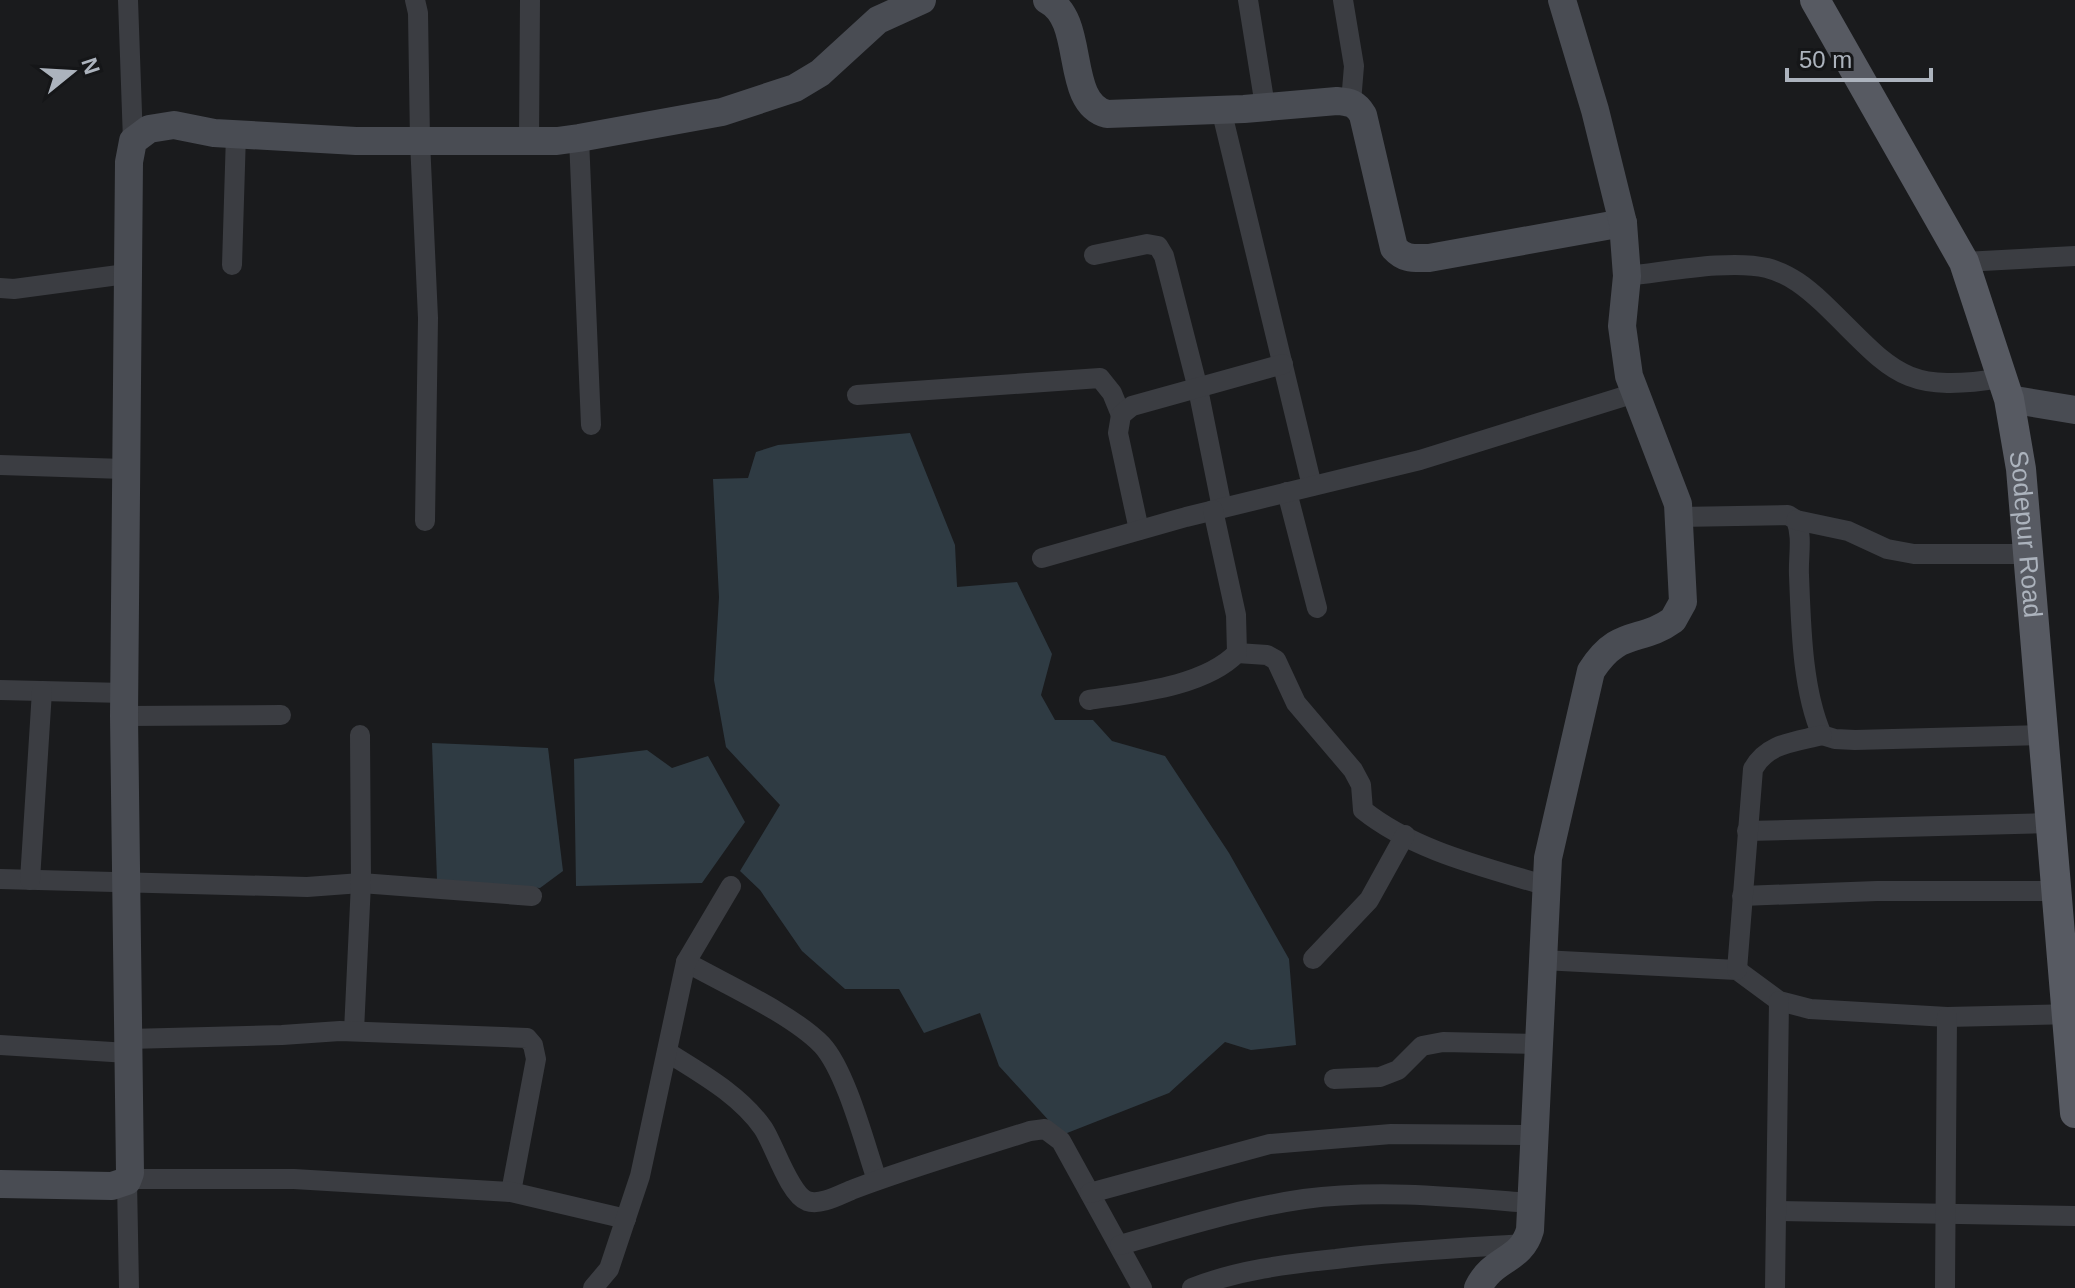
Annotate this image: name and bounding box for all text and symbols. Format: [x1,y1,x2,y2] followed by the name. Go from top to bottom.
[32,32,112,112] north arrow
[1787,32,1931,82] scale bar
[1799,46,1852,73] text: 50 m
[76,55,105,77] text: N
[2003,448,2048,619] street label: Sodepur Road

